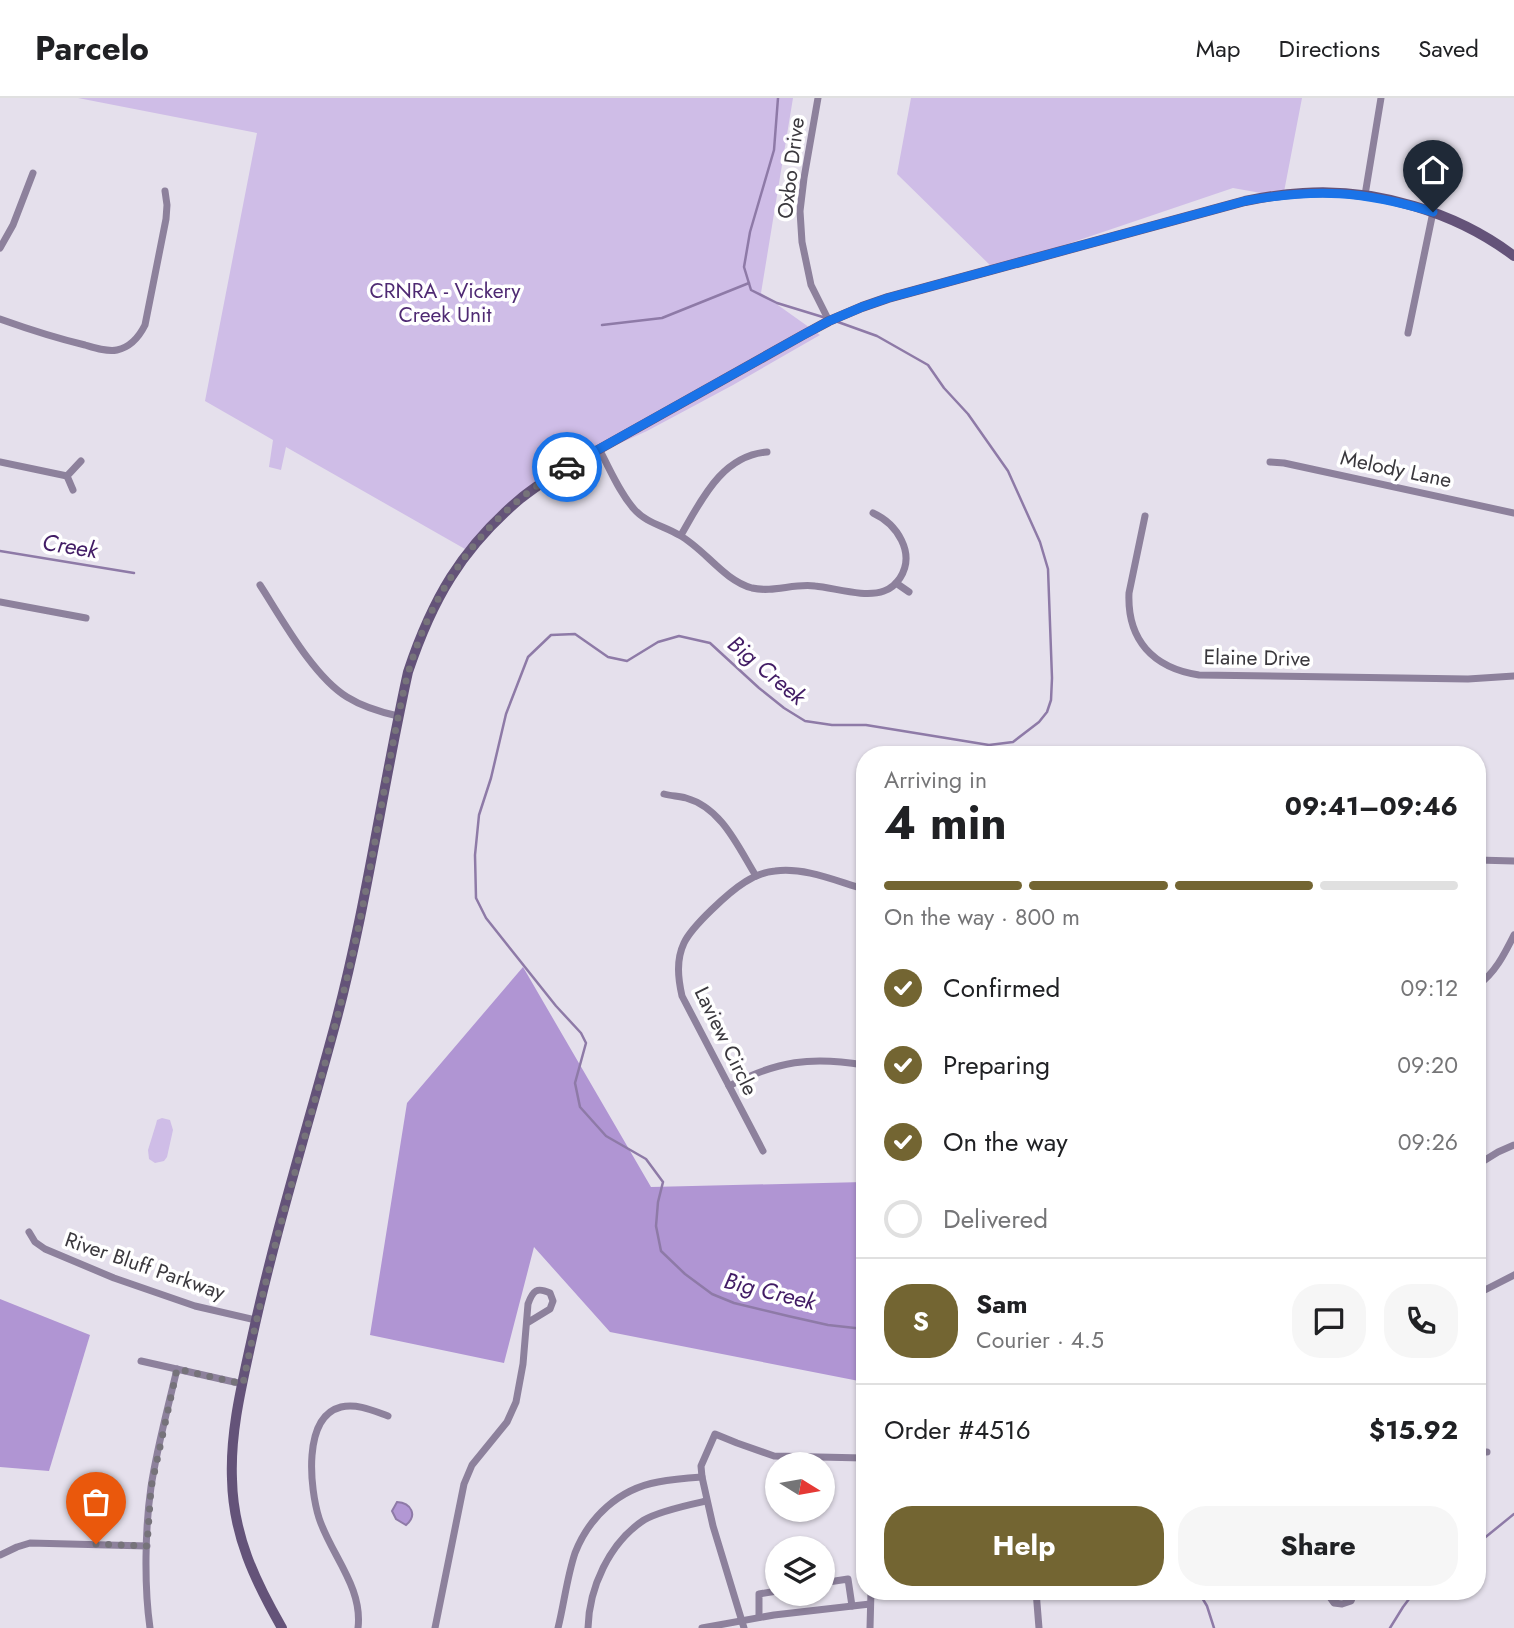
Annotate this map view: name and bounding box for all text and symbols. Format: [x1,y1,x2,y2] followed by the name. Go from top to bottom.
[35,25,149,72] text: Parcelo
[1196,31,1241,66] text: Map
[1279,31,1380,66] text: Directions
[1418,31,1479,66] text: Saved
[770,115,812,220] street label: Oxbo Drive
[1403,140,1463,212] pin
[1414,151,1452,189] icon: home
[369,276,521,330] park label: CRNRA - Vickery Creek Unit
[532,432,602,502] courier
[1338,443,1455,495] street label: Melody Lane
[548,448,586,486] icon: car
[40,525,101,567] water label: Creek
[720,627,815,714] water label: Big Creek
[1203,642,1311,674] street label: Elaine Drive
[884,763,987,797] text: Arriving in
[1285,787,1458,825] text: 09:41–09:46
[884,790,1007,856] text: 4 min
[884,900,1080,934] text: On the way · 800 m
[884,969,922,1007] icon: check
[943,969,1060,1007] text: Confirmed
[1401,971,1458,1005] text: 09:12
[687,982,765,1101] street label: Laview Circle
[884,1046,922,1084] icon: check
[943,1046,1050,1084] text: Preparing
[1397,1048,1458,1082] text: 09:20
[884,1123,922,1161] icon: check
[943,1123,1068,1161] text: On the way
[1398,1125,1458,1159] text: 09:26
[943,1200,1048,1238] text: Delivered
[61,1225,230,1308] street label: River Bluff Parkway
[721,1263,821,1319] water label: Big Creek
[1292,1284,1366,1358] button: chat
[1384,1284,1458,1358] button: phone
[976,1285,1028,1323] text: Sam
[913,1302,929,1340] text: S
[976,1323,1104,1357] text: Courier · 4.5
[884,1411,1031,1449] text: Order #4516
[1369,1411,1458,1449] text: $15.92
[765,1452,835,1522] north arrow
[765,1452,835,1606] map controls
[66,1472,126,1544] pin
[77,1483,115,1521] icon: bag
[884,1506,1164,1586] button: Help
[1178,1506,1458,1586] button: Share
[765,1536,835,1606] button: layers

